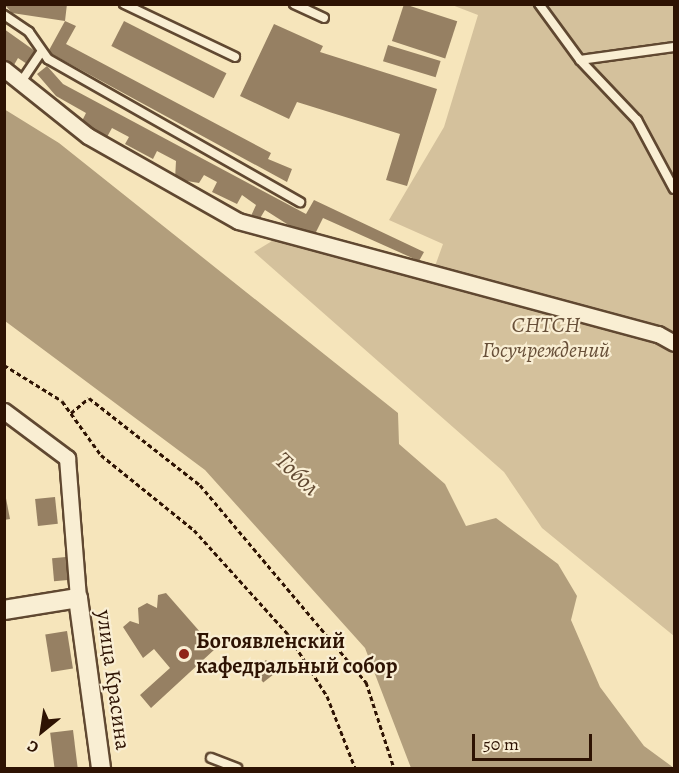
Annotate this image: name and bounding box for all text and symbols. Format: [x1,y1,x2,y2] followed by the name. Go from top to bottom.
[482,312,610,364] park label: СНТСН Госучреждений
[269,446,325,502] water label: Тобол
[90,608,136,752] street label: улица Красина
[196,628,397,680] place label: Богоявленский кафедральный собор
[177,647,191,661] marker: Богоявленский кафедральный собор
[12,701,72,761] north arrow
[475,722,595,760] scale bar
[483,732,519,756] text: 50 m
[23,735,43,759] text: С

